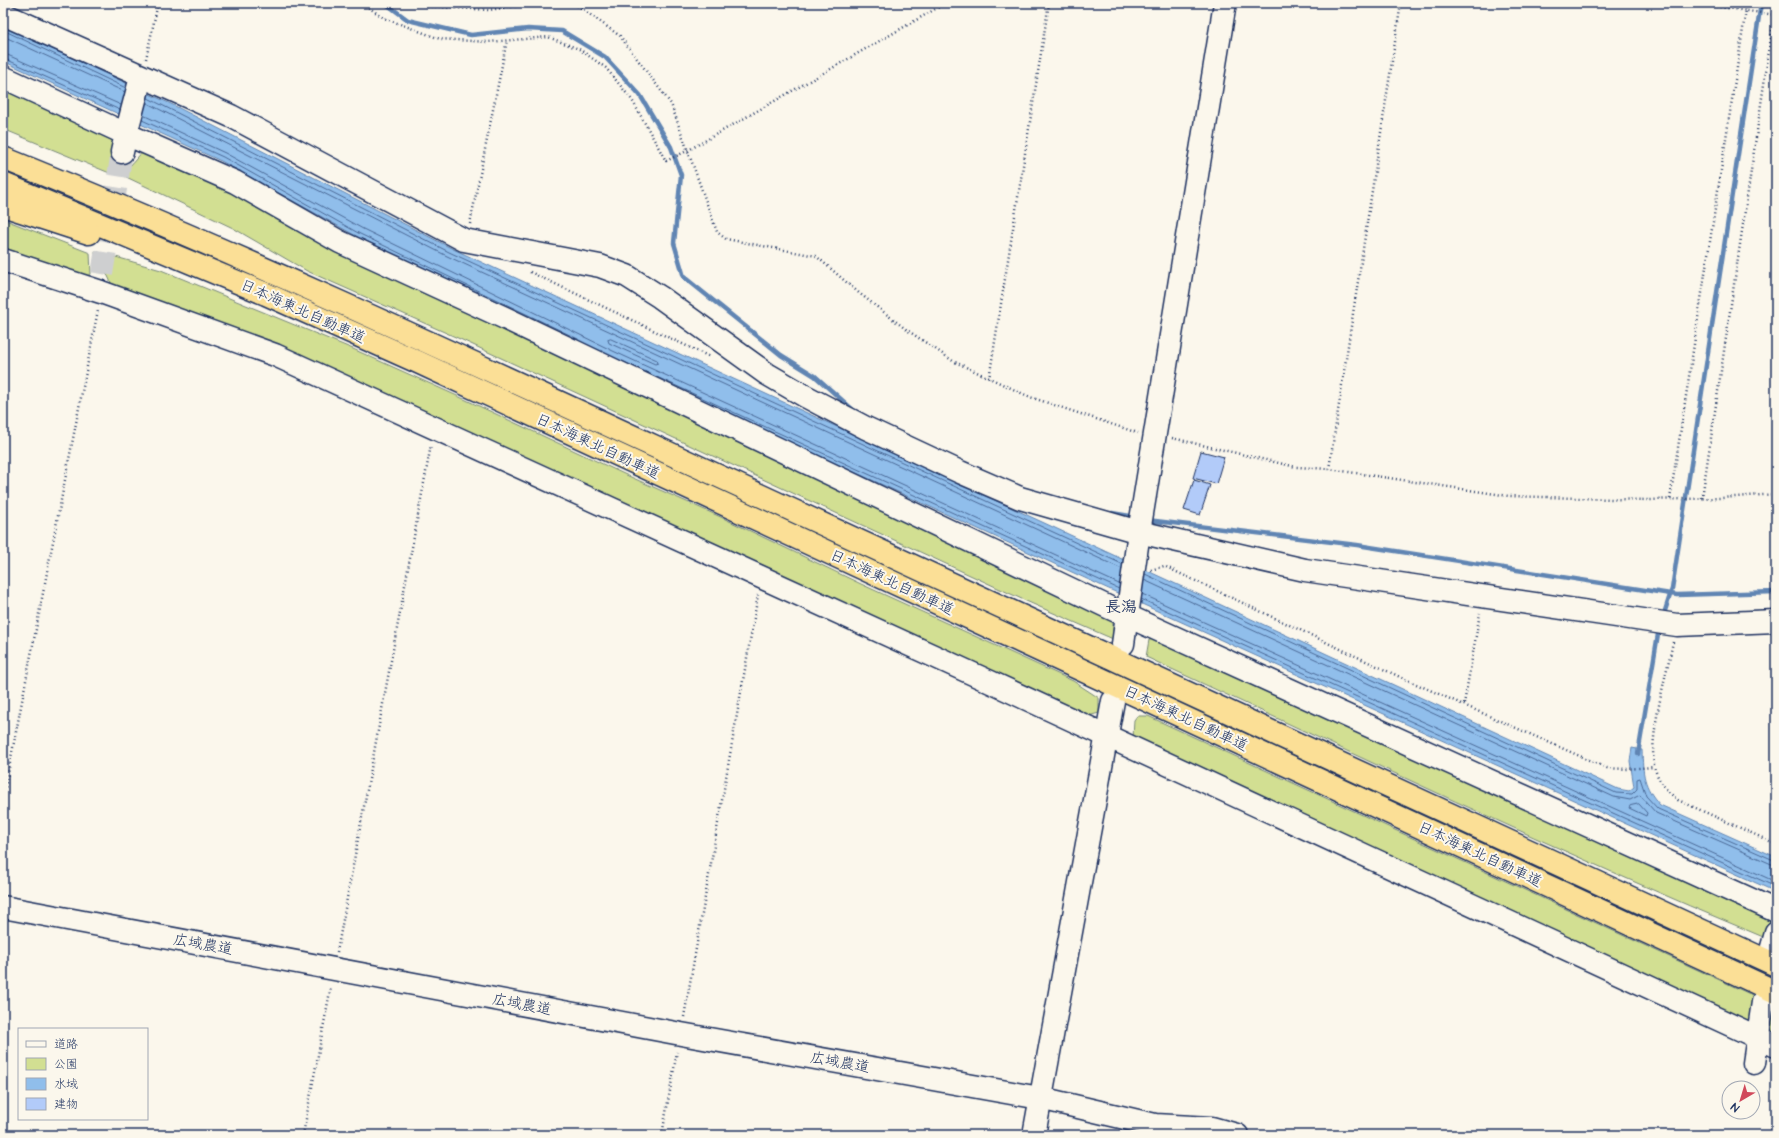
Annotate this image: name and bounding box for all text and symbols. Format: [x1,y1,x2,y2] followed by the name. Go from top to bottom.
[237,274,369,349] street label: 日本海東北自動車道
[532,408,663,484] street label: 日本海東北自動車道
[826,544,957,620] street label: 日本海東北自動車道
[1105,596,1137,618] district label: 長潟
[1120,680,1251,756] street label: 日本海東北自動車道
[1414,816,1545,892] street label: 日本海東北自動車道
[172,929,234,960] street label: 広域農道
[490,988,553,1021] street label: 広域農道
[18,1028,148,1120] legend
[54,1036,78,1053] text: 道路
[809,1047,871,1078] street label: 広域農道
[54,1056,78,1073] text: 公園
[54,1076,78,1093] text: 水域
[1721,1080,1761,1120] north arrow
[54,1096,78,1113] text: 建物
[1728,1099,1742,1116] text: N

